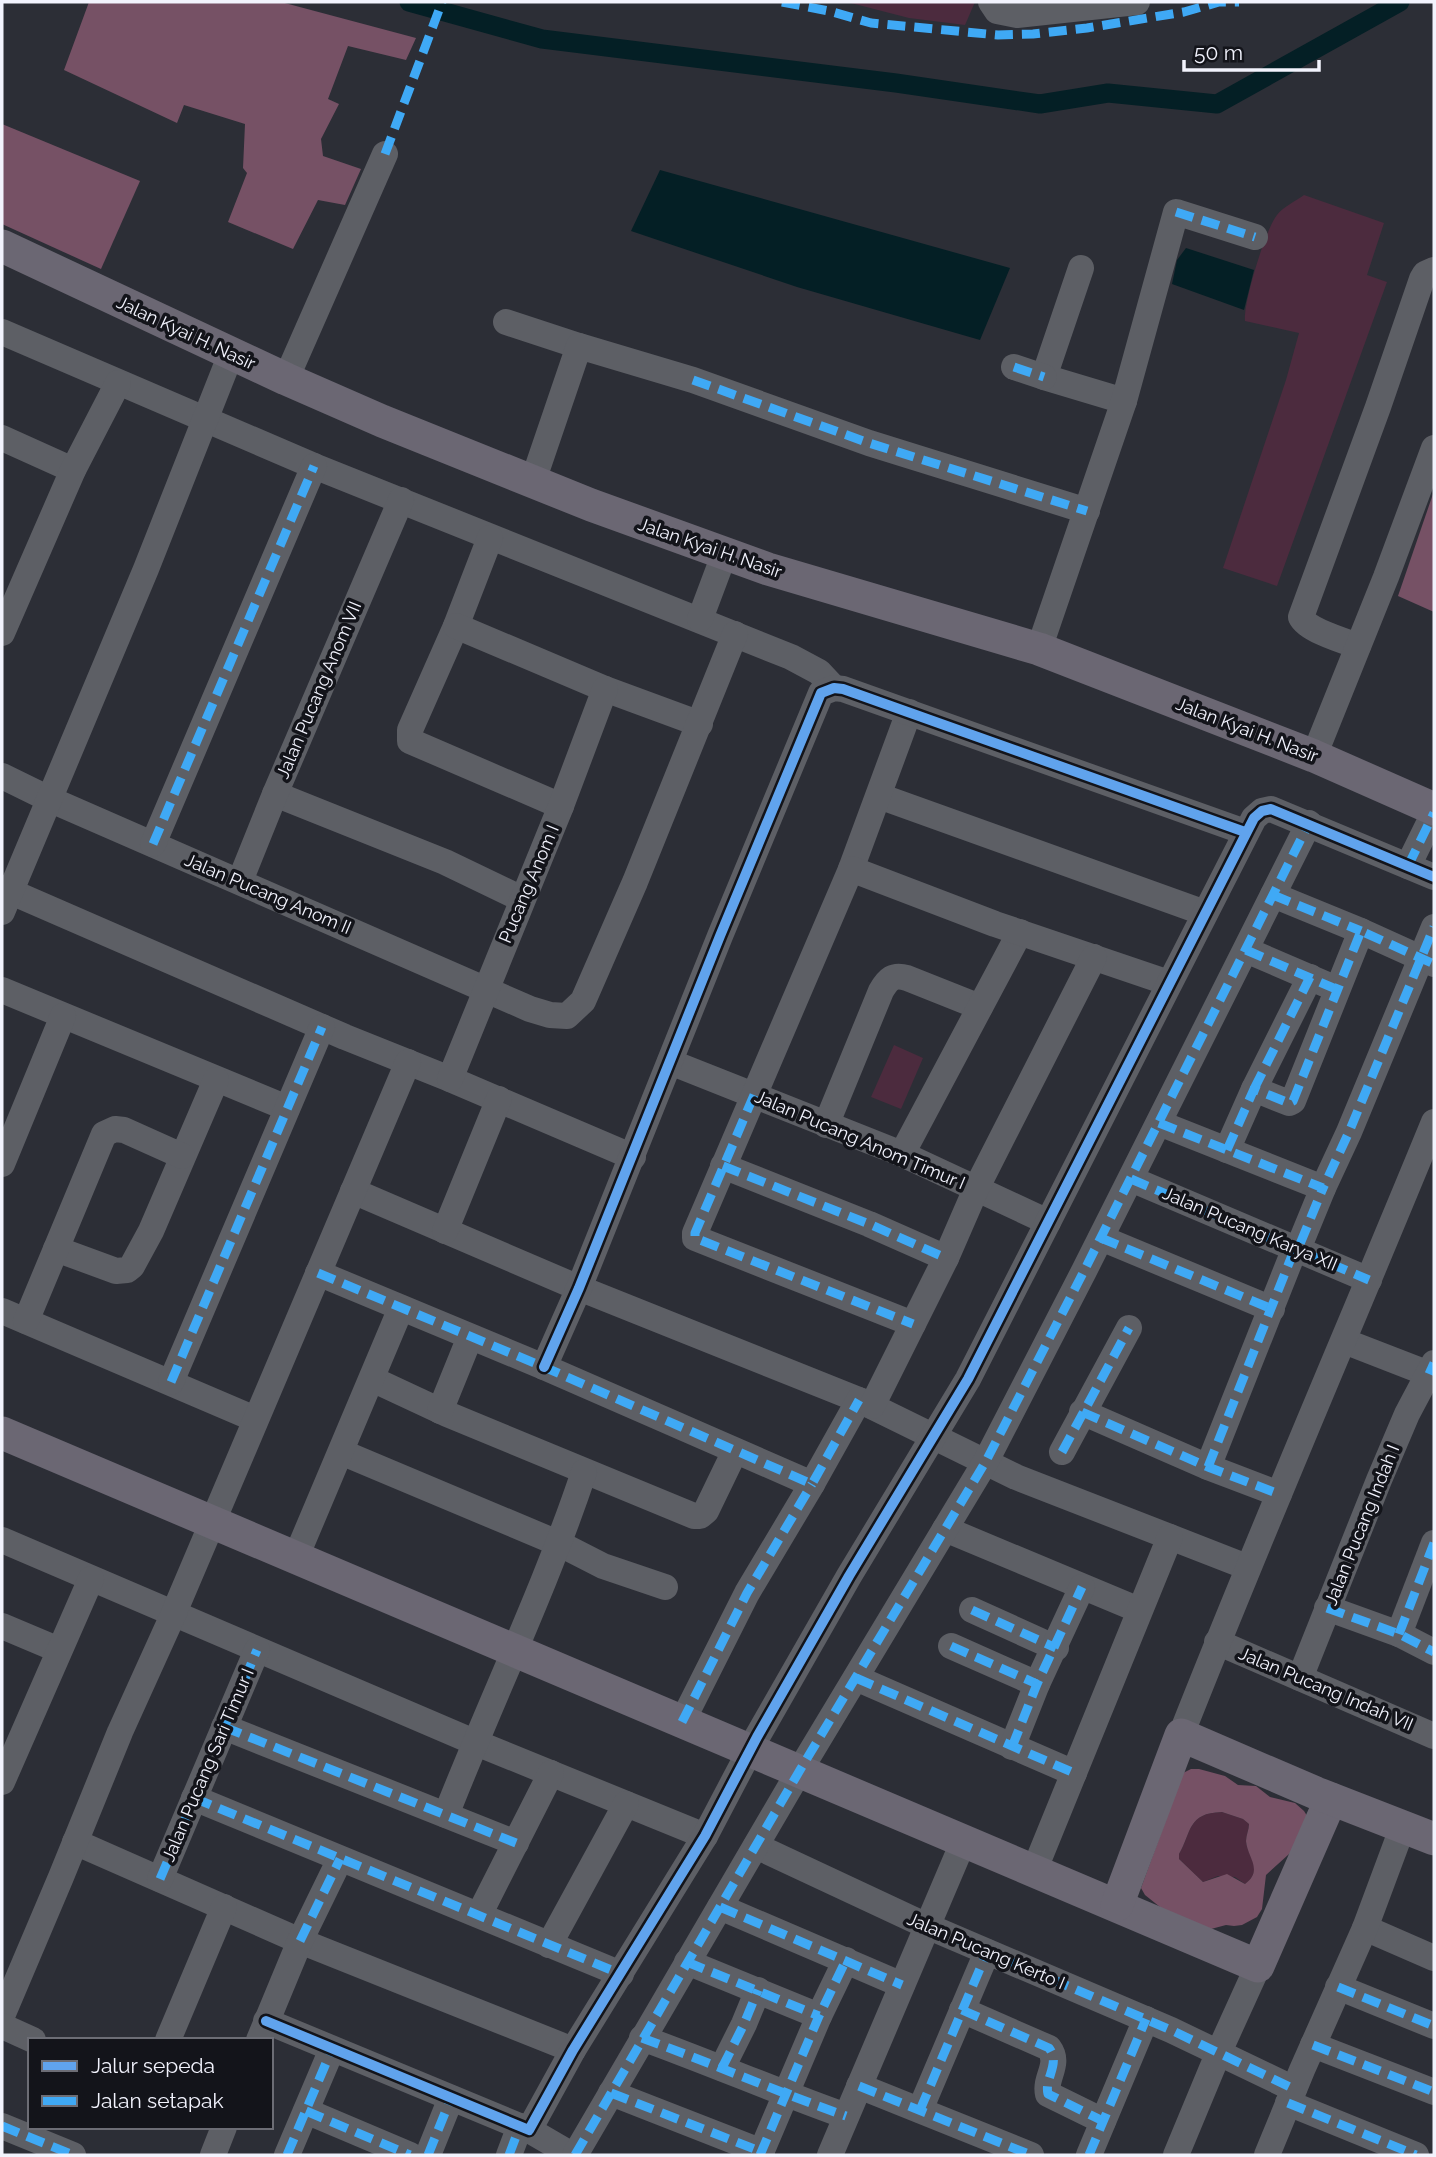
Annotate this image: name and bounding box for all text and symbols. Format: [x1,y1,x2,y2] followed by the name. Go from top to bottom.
[1184,28,1319,72] scale bar
[1194,40,1243,65] text: 50 m
[113,291,260,374] street label: Jalan Kyai H. Nasir
[635,513,785,582] street label: Jalan Kyai H. Nasir
[272,598,365,782] street label: Jalan Pucang Anom VII
[1173,693,1322,767] street label: Jalan Kyai H. Nasir
[494,822,563,946] street label: Pucang Anom I
[182,849,355,938] street label: Jalan Pucang Anom II
[752,1086,969,1193] street label: Jalan Pucang Anom Timur I
[1160,1182,1341,1275] street label: Jalan Pucang Karya XII
[1320,1441,1403,1608] street label: Jalan Pucang Indah I
[1236,1642,1417,1735] street label: Jalan Pucang Indah VII
[157,1665,258,1865] street label: Jalan Pucang Sari Timur I
[904,1908,1068,1993] street label: Jalan Pucang Kerto I
[28,2038,273,2129] legend
[91,2053,215,2078] text: Jalur sepeda
[91,2088,224,2113] text: Jalan setapak

